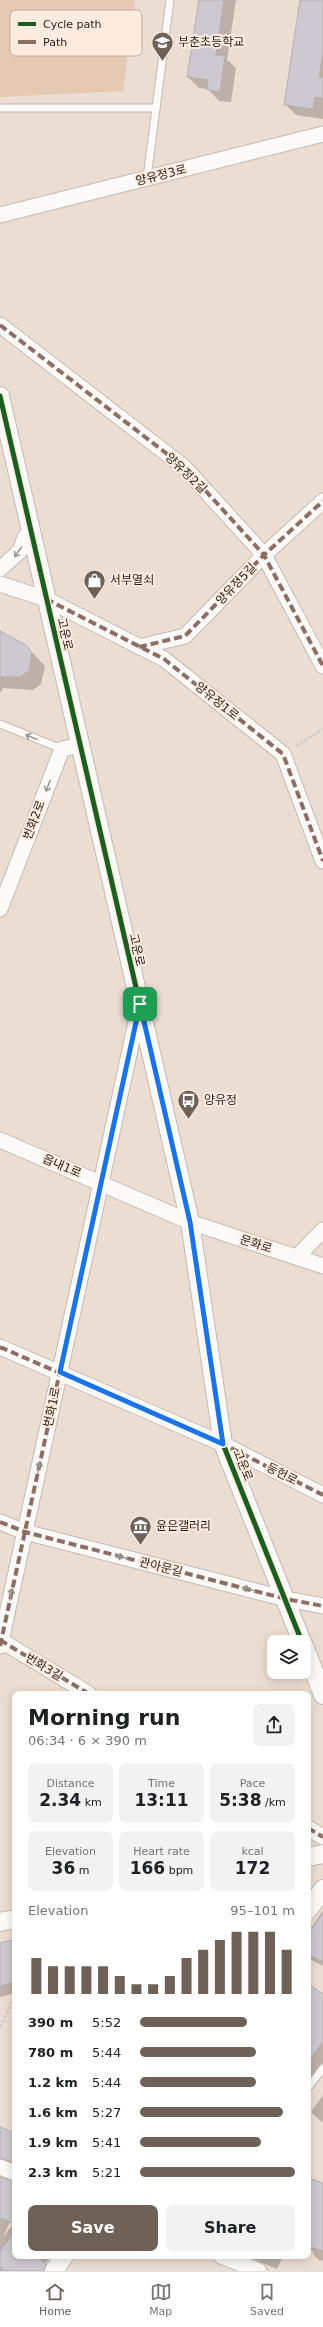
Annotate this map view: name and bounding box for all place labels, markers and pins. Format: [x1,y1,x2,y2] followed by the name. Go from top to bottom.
[149,29,175,62] school or university icon: 부춘초등학교
[178,35,244,49] place label: 부춘초등학교
[82,567,108,600] shop icon: 서부열쇠
[110,573,154,587] place label: 서부열쇠
[123,987,157,1021] pin
[176,1087,202,1120] bus stop icon: 양유정
[204,1093,237,1107] place label: 양유정
[128,1513,154,1546] museum icon: 윤은갤러리
[156,1519,211,1533] place label: 윤은갤러리

